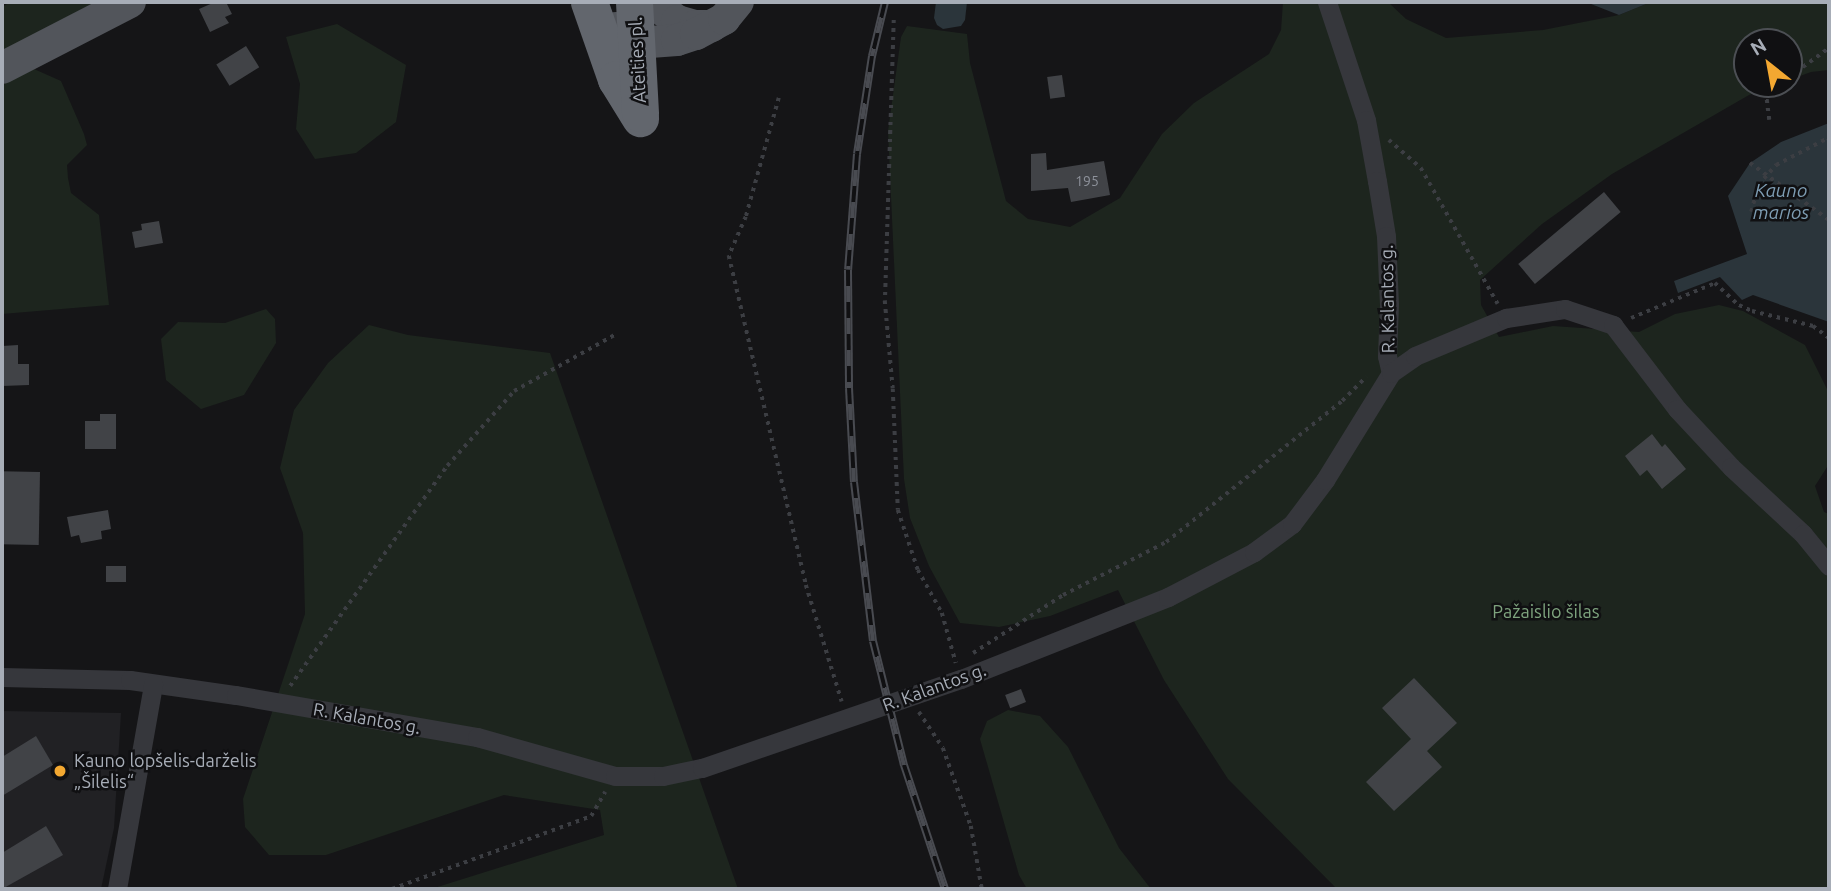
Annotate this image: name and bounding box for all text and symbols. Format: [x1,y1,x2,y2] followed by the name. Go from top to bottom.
[624,16,650,104] street label: Ateities pl.
[1733,28,1803,98] north arrow
[1746,34,1770,60] text: N
[1075,173,1099,189] house number: 195
[1753,180,1809,224] water label: Kauno marios
[1375,244,1399,354] street label: R. Kalantos g.
[1492,600,1600,622] park label: Pažaislio šilas
[879,658,989,716] street label: R. Kalantos g.
[312,698,422,738] street label: R. Kalantos g.
[74,750,257,792] place label: Kauno lopšelis-darželis „Šilelis“
[52,763,68,779] marker: Kauno lopšelis-darželis „Šilelis“

